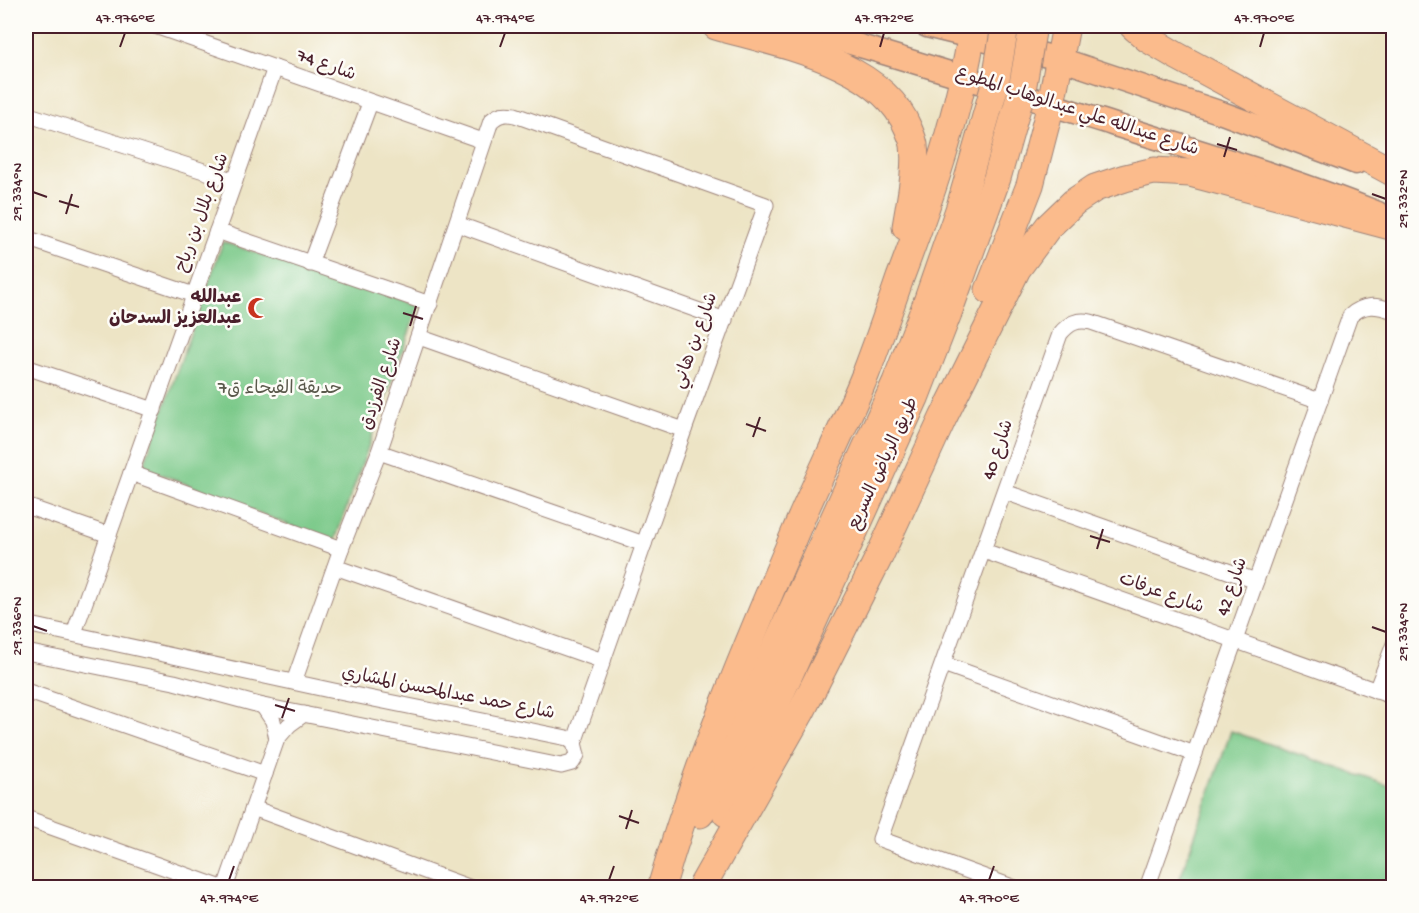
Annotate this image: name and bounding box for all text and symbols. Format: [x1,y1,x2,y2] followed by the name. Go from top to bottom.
[96,10,155,28] text: 47.976°E
[476,10,535,28] text: 47.974°E
[855,10,914,28] text: 47.972°E
[1234,10,1294,28] text: 47.970°E
[293,45,358,86] street label: شارع 74
[952,63,1201,164] street label: شارع عبدالله علي عبدالوهاب المطوع
[172,151,234,275] street label: شارع بلال بن رباح
[9,162,27,221] text: 29.334°N
[1395,169,1413,229] text: 29.332°N
[109,288,241,330] place label: عبدالله عبدالعزيز السدحان
[669,290,726,393] street label: شارع بن هاني
[246,296,270,320] mosque icon: عبدالله عبدالعزيز السدحان
[356,335,408,433] street label: شارع الفرزدق
[217,379,342,400] park label: حديقة الفيحاء ق7
[844,394,924,534] street label: طريق الرياض السريع
[979,417,1019,483] street label: شارع 40
[1213,555,1253,619] street label: شارع 42
[1116,569,1206,619] street label: شارع عرفات
[9,596,27,656] text: 29.336°N
[1395,602,1413,661] text: 29.334°N
[340,663,556,725] street label: شارع حمد عبدالمحسن المشاري
[200,890,259,908] text: 47.974°E
[580,890,639,908] text: 47.972°E
[959,890,1019,908] text: 47.970°E

